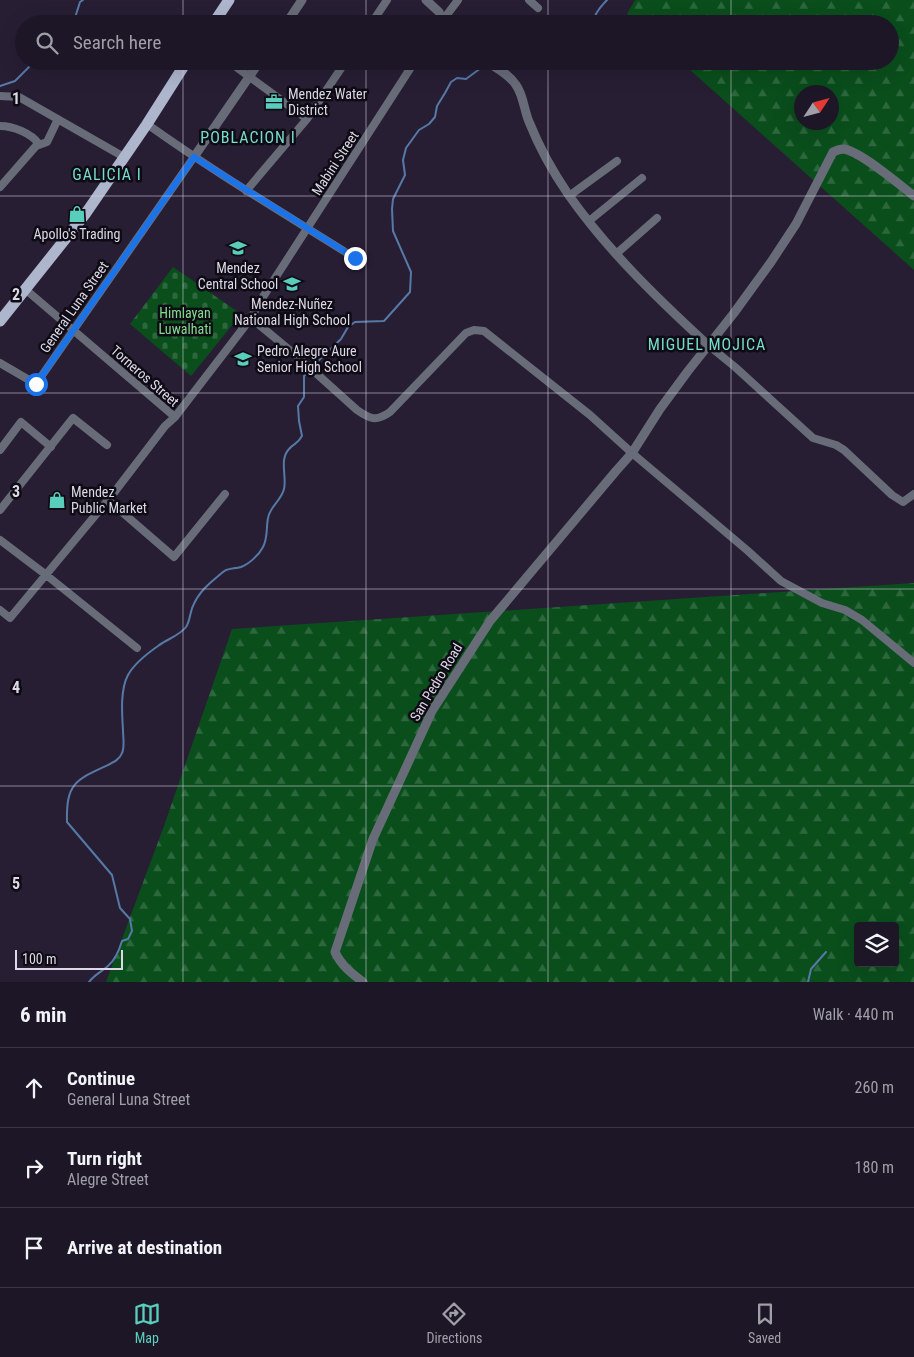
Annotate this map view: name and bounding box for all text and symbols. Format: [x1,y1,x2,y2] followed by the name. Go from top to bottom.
[15,15,899,70] search box
[33,29,61,57] icon: search
[73,31,161,54] text: Search here
[794,85,839,130] north arrow
[288,86,367,118] place label: Mendez Water District
[12,89,20,108] text: 1
[264,92,284,112] office icon: Mendez Water District
[200,128,296,147] district label: POBLACION I
[308,128,362,198] street label: Mabini Street
[72,165,142,184] district label: GALICIA I
[67,204,87,224] shop icon: Apollo's Trading
[33,226,121,242] place label: Apollo's Trading
[228,238,248,258] school or university icon: Mendez Central School
[344,247,367,270] route end
[36,258,112,356] street label: General Luna Street
[198,260,278,292] place label: Mendez Central School
[282,274,302,294] school or university icon: Mendez-Nuñez National High School
[12,285,20,304] text: 2
[234,296,350,328] place label: Mendez-Nuñez National High School
[159,305,211,337] park label: Himlayan Luwalhati
[648,335,766,354] district label: MIGUEL MOJICA
[108,342,182,410] street label: Torneros Street
[257,343,362,375] place label: Pedro Alegre Aure Senior High School
[233,349,253,369] school or university icon: Pedro Alegre Aure Senior High School
[25,373,48,396] route start
[12,482,20,501] text: 3
[71,484,147,516] place label: Mendez Public Market
[47,490,67,510] shop icon: Mendez Public Market
[407,640,465,724] street label: San Pedro Road
[12,678,20,697] text: 4
[12,874,20,893] text: 5
[854,922,899,967] map controls
[854,922,899,967] button: layers
[15,947,122,970] scale bar
[22,951,57,967] text: 100 m
[20,1003,67,1027] text: 6 min
[813,1005,894,1024] text: Walk · 440 m
[67,1067,135,1090] text: Continue
[20,1074,48,1102] icon: ahead
[855,1078,894,1097] text: 260 m
[67,1090,190,1109] text: General Luna Street
[67,1147,142,1170] text: Turn right
[20,1154,48,1182] icon: right
[855,1158,894,1177] text: 180 m
[67,1170,149,1189] text: Alegre Street
[20,1234,48,1262] icon: arrive
[67,1236,222,1259] text: Arrive at destination
[133,1300,161,1346] tab: Map
[426,1300,482,1346] tab: Directions
[748,1300,781,1346] tab: Saved

